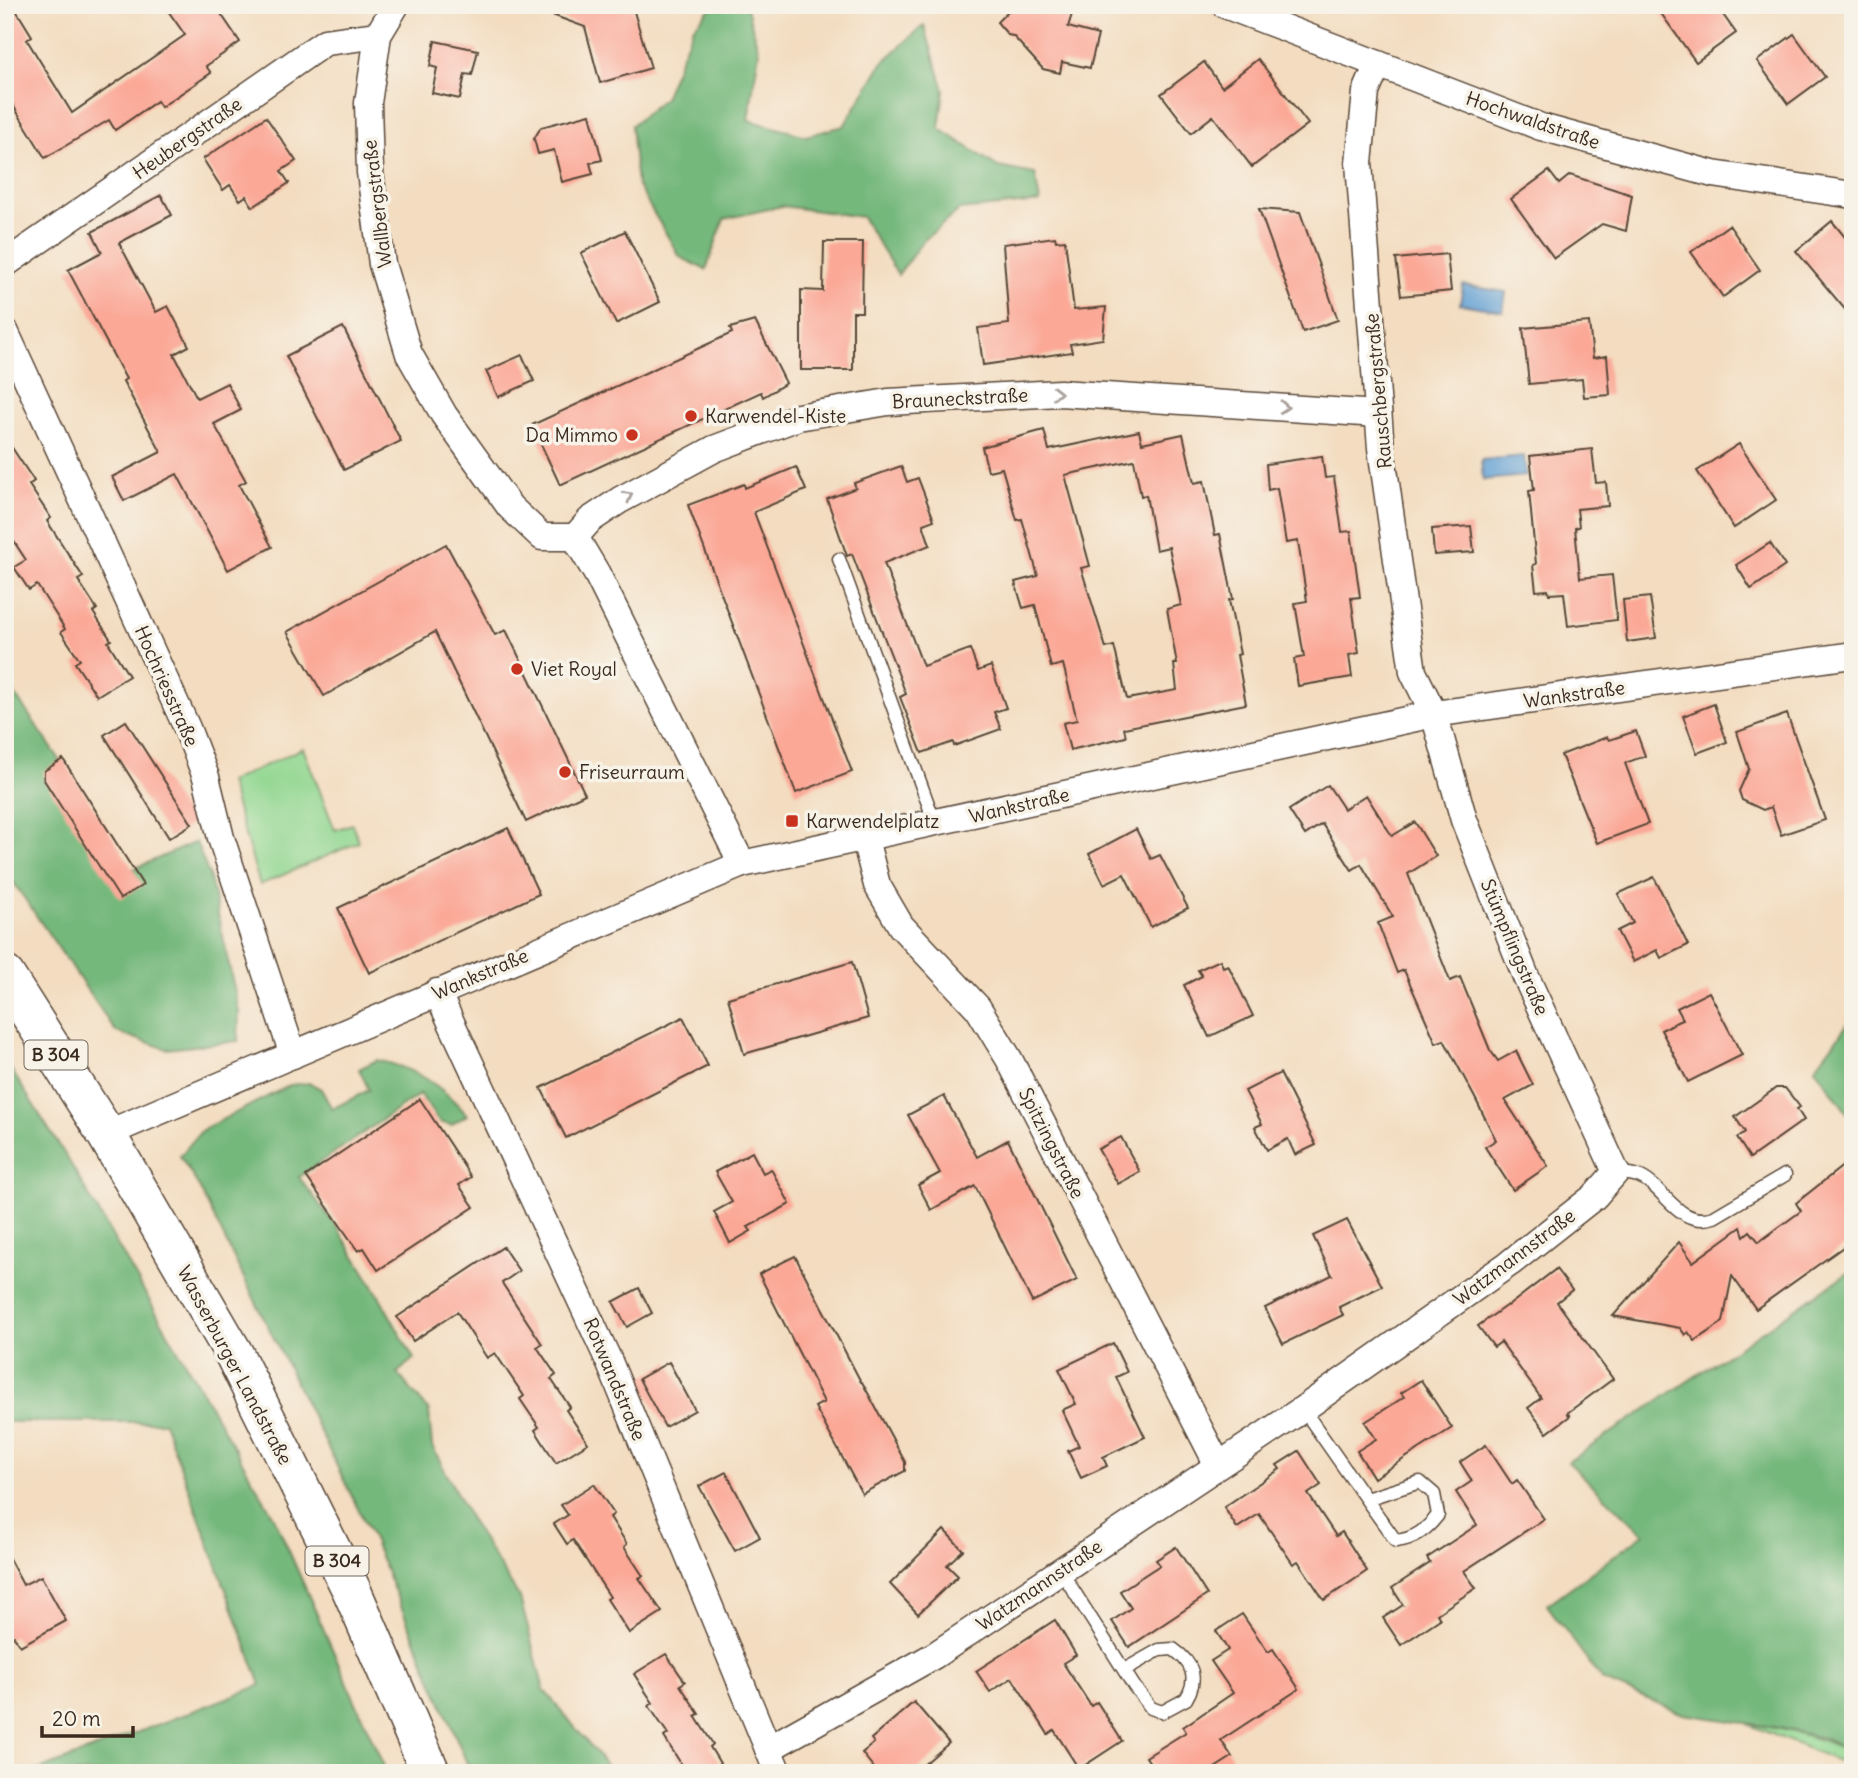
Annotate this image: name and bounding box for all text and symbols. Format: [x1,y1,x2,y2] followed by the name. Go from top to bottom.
[1463,86,1603,154] street label: Hochwaldstraße
[128,92,246,184] street label: Heubergstraße
[357,139,397,269] street label: Wallbergstraße
[1359,312,1397,470] street label: Rauschbergstraße
[891,382,1029,414] street label: Brauneckstraße
[1052,386,1063,401] one-way arrow
[1279,400,1290,415] one-way arrow
[705,404,846,428] place label: Karwendel-Kiste
[683,408,699,424] marker: Karwendel-Kiste
[526,423,618,447] place label: Da Mimmo
[624,427,640,443] marker: Da Mimmo
[621,491,634,504] one-way arrow
[130,622,204,750] street label: Hochriesstraße
[531,657,617,681] place label: Viet Royal
[509,661,525,677] marker: Viet Royal
[1522,675,1626,713] street label: Wankstraße
[579,760,685,784] place label: Friseurraum
[557,764,573,780] marker: Friseurraum
[967,782,1071,828] street label: Wankstraße
[806,809,939,833] place label: Karwendelplatz
[784,813,800,829] marker: Karwendelplatz
[1476,875,1554,1019] street label: Stümpflingstraße
[428,943,532,1005] street label: Wankstraße
[24,1040,88,1070] road number: B 304
[1014,1084,1090,1202] street label: Spitzingstraße
[1448,1203,1580,1311] street label: Watzmannstraße
[172,1261,298,1469] street label: Wasserburger Landstraße
[578,1314,652,1444] street label: Rotwandstraße
[972,1534,1106,1636] street label: Watzmannstraße
[306,1546,368,1576] road number: B 304
[42,1694,133,1738] scale bar
[52,1705,101,1732] text: 20 m

